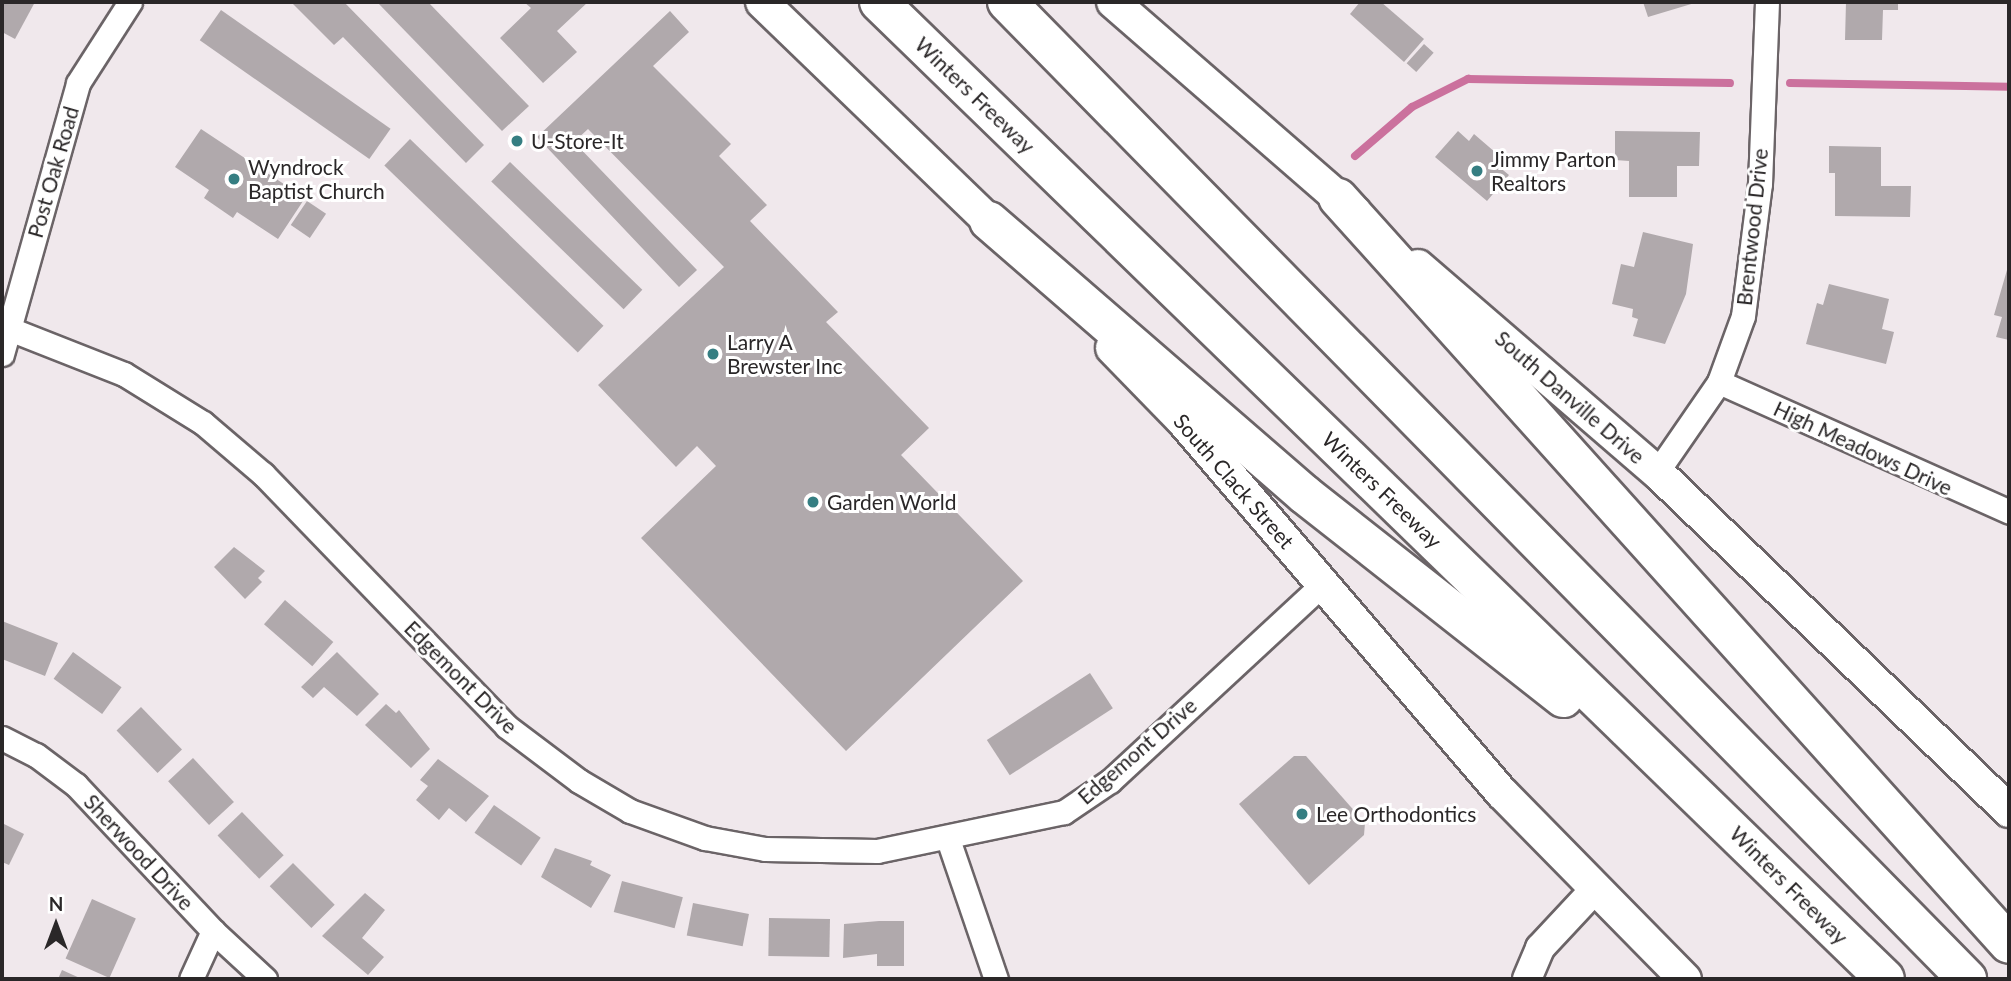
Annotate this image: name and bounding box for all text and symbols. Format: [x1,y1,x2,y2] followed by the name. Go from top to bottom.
[910,32,1040,158] street label: Winters Freeway
[22,103,84,241] street label: Post Oak Road
[531,128,624,154] place label: U-Store-It
[509,133,525,149] marker: U-Store-It
[1491,146,1617,196] place label: Jimmy Parton Realtors
[1731,147,1773,307] street label: Brentwood Drive
[248,154,385,204] place label: Wyndrock Baptist Church
[1469,163,1485,179] marker: Jimmy Parton Realtors
[226,171,242,187] marker: Wyndrock Baptist Church
[1490,325,1650,469] street label: South Danville Drive
[727,329,843,379] place label: Larry A Brewster Inc
[705,346,721,362] marker: Larry A Brewster Inc
[1770,396,1956,500] street label: High Meadows Drive
[1169,408,1299,554] street label: South Clack Street
[1317,427,1447,553] street label: Winters Freeway
[827,489,957,515] place label: Garden World
[805,494,821,510] marker: Garden World
[399,615,523,739] street label: Edgemont Drive
[1073,693,1201,809] street label: Edgemont Drive
[79,789,199,915] street label: Sherwood Drive
[1316,801,1476,827] place label: Lee Orthodontics
[1294,806,1310,822] marker: Lee Orthodontics
[1725,821,1853,949] street label: Winters Freeway
[21,890,91,960] north arrow
[49,892,63,915] text: N

